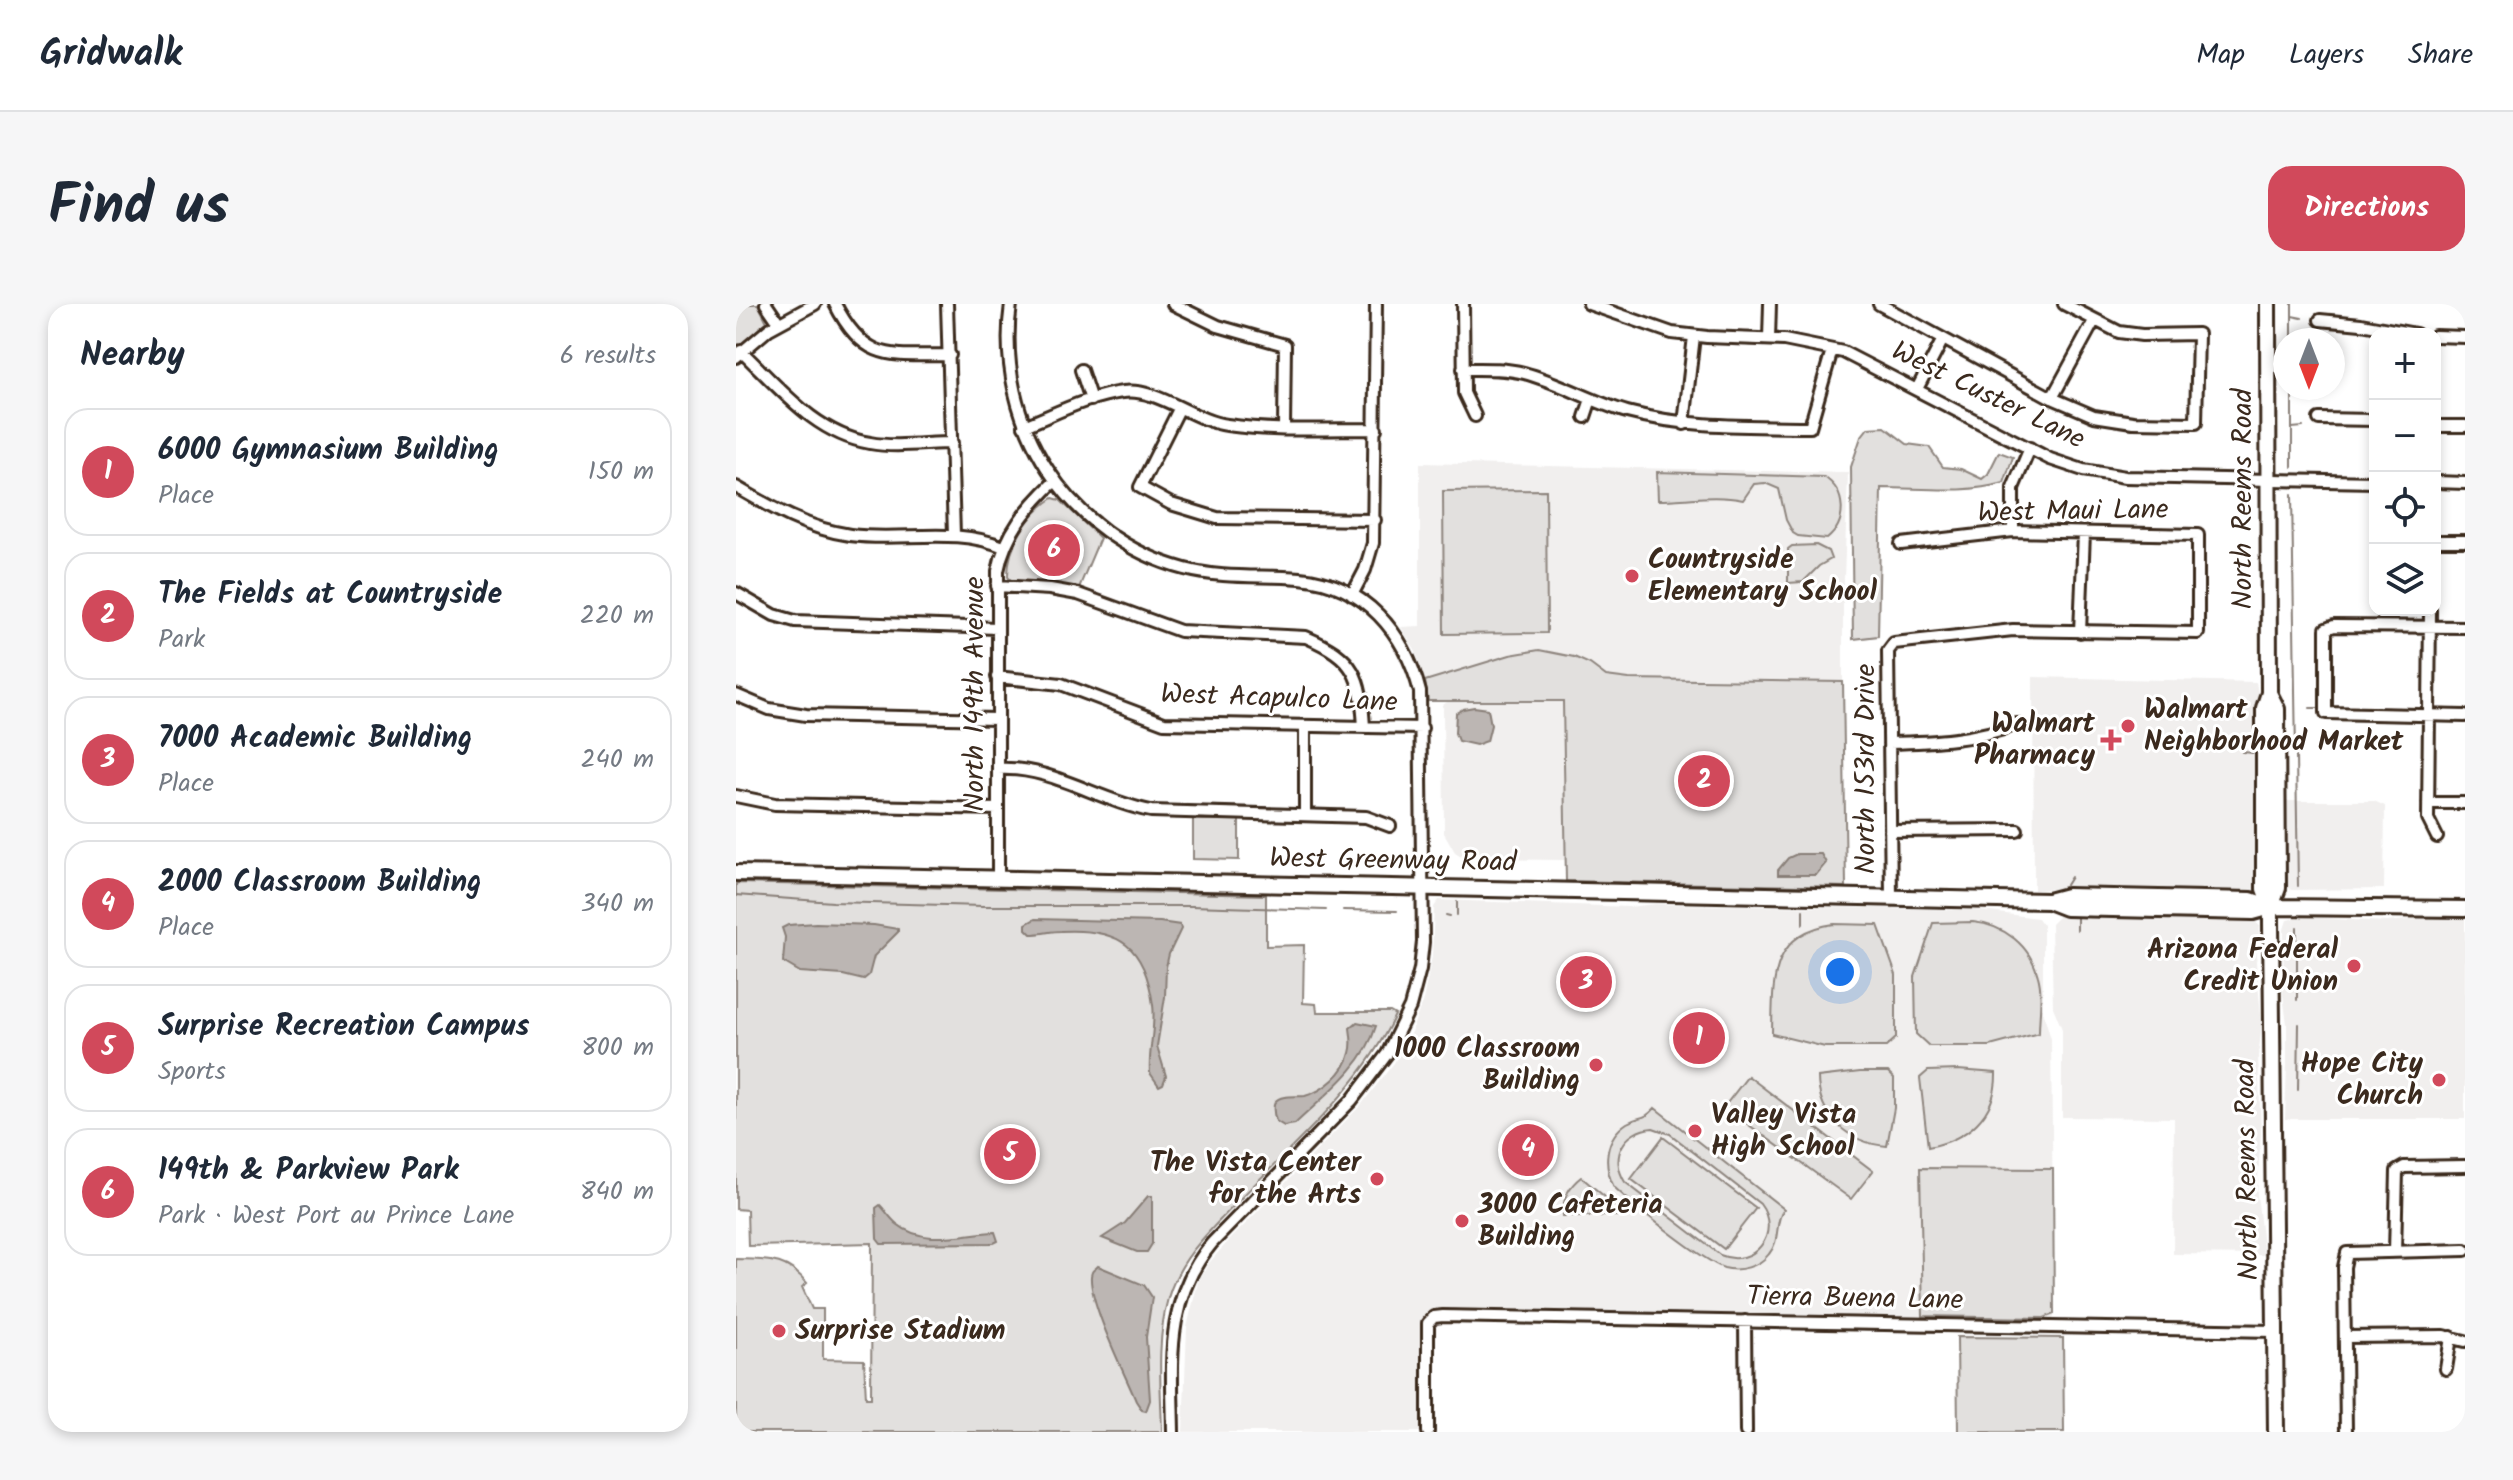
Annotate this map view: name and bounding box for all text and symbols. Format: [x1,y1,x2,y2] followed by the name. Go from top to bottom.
[40,25,182,85] text: Gridwalk
[2196,33,2245,78] text: Map
[2289,33,2364,78] text: Layers
[2408,33,2473,78] text: Share
[48,163,229,253] text: Find us
[2268,166,2465,251] button: Directions
[2273,328,2345,400] north arrow
[2369,328,2441,616] map controls
[2369,328,2441,400] button: +
[80,329,185,383] text: Nearby
[1884,330,2093,463] street label: West Custer Lane
[560,335,656,377] text: 6 results
[2221,387,2266,610] street label: North Reems Road
[2369,400,2441,472] button: −
[158,427,499,475] text: 6000 Gymnasium Building
[104,451,112,493] text: 1
[588,451,654,493] text: 150 m
[2369,472,2441,544] button: locate
[158,475,214,517] text: Place
[1977,488,2169,536] street label: West Maui Lane
[1028,520,1080,580] pin: 6
[1648,538,1877,615] place label: Countryside Elementary School
[2369,544,2441,616] button: layers
[1623,567,1641,585] marker: Countryside Elementary School
[158,571,502,619] text: The Fields at Countryside
[953,576,998,812] street label: North 149th Avenue
[100,595,116,637] text: 2
[580,595,654,637] text: 220 m
[158,619,205,661] text: Park
[1844,663,1889,874] street label: North 153rd Drive
[1160,672,1399,726] street label: West Acapulco Lane
[2144,688,2404,765] place label: Walmart Neighborhood Market
[1974,702,2095,779] place label: Walmart Pharmacy
[158,715,472,763] text: 7000 Academic Building
[2119,717,2137,735] marker: Walmart Neighborhood Market
[2102,731,2120,749] marker: Walmart Pharmacy
[101,739,115,781] text: 3
[580,739,654,781] text: 240 m
[1678,751,1730,811] pin: 2
[158,763,214,805] text: Place
[1269,836,1518,886] street label: West Greenway Road
[158,859,481,907] text: 2000 Classroom Building
[101,883,115,925] text: 4
[581,883,654,925] text: 340 m
[158,907,214,949] text: Place
[2147,928,2339,1005] place label: Arizona Federal Credit Union
[1560,952,1612,1012] pin: 3
[1820,952,1860,992] your location
[2345,957,2363,975] marker: Arizona Federal Credit Union
[158,1003,529,1051] text: Surprise Recreation Campus
[1673,1008,1725,1068] pin: 1
[101,1027,115,1069] text: 5
[581,1027,654,1069] text: 800 m
[1394,1027,1580,1104] place label: 1000 Classroom Building
[2301,1042,2423,1119] place label: Hope City Church
[158,1051,226,1093] text: Sports
[1587,1056,1605,1074] marker: 1000 Classroom Building
[2224,1058,2272,1281] street label: North Reems Road
[2430,1071,2448,1089] marker: Hope City Church
[1711,1093,1856,1170] place label: Valley Vista High School
[1502,1120,1554,1180] pin: 4
[1686,1122,1704,1140] marker: Valley Vista High School
[984,1124,1036,1184] pin: 5
[1150,1141,1363,1218] place label: The Vista Center for the Arts
[158,1147,458,1195] text: 149th & Parkview Park
[1368,1170,1386,1188] marker: The Vista Center for the Arts
[101,1171,115,1213] text: 6
[580,1171,654,1213] text: 840 m
[1477,1183,1663,1260] place label: 3000 Cafeteria Building
[158,1195,514,1237] text: Park · West Port au Prince Lane
[1453,1212,1471,1230] marker: 3000 Cafeteria Building
[1746,1275,1964,1323] street label: Tierra Buena Lane
[795,1309,1006,1354] place label: Surprise Stadium
[770,1322,788,1340] marker: Surprise Stadium

